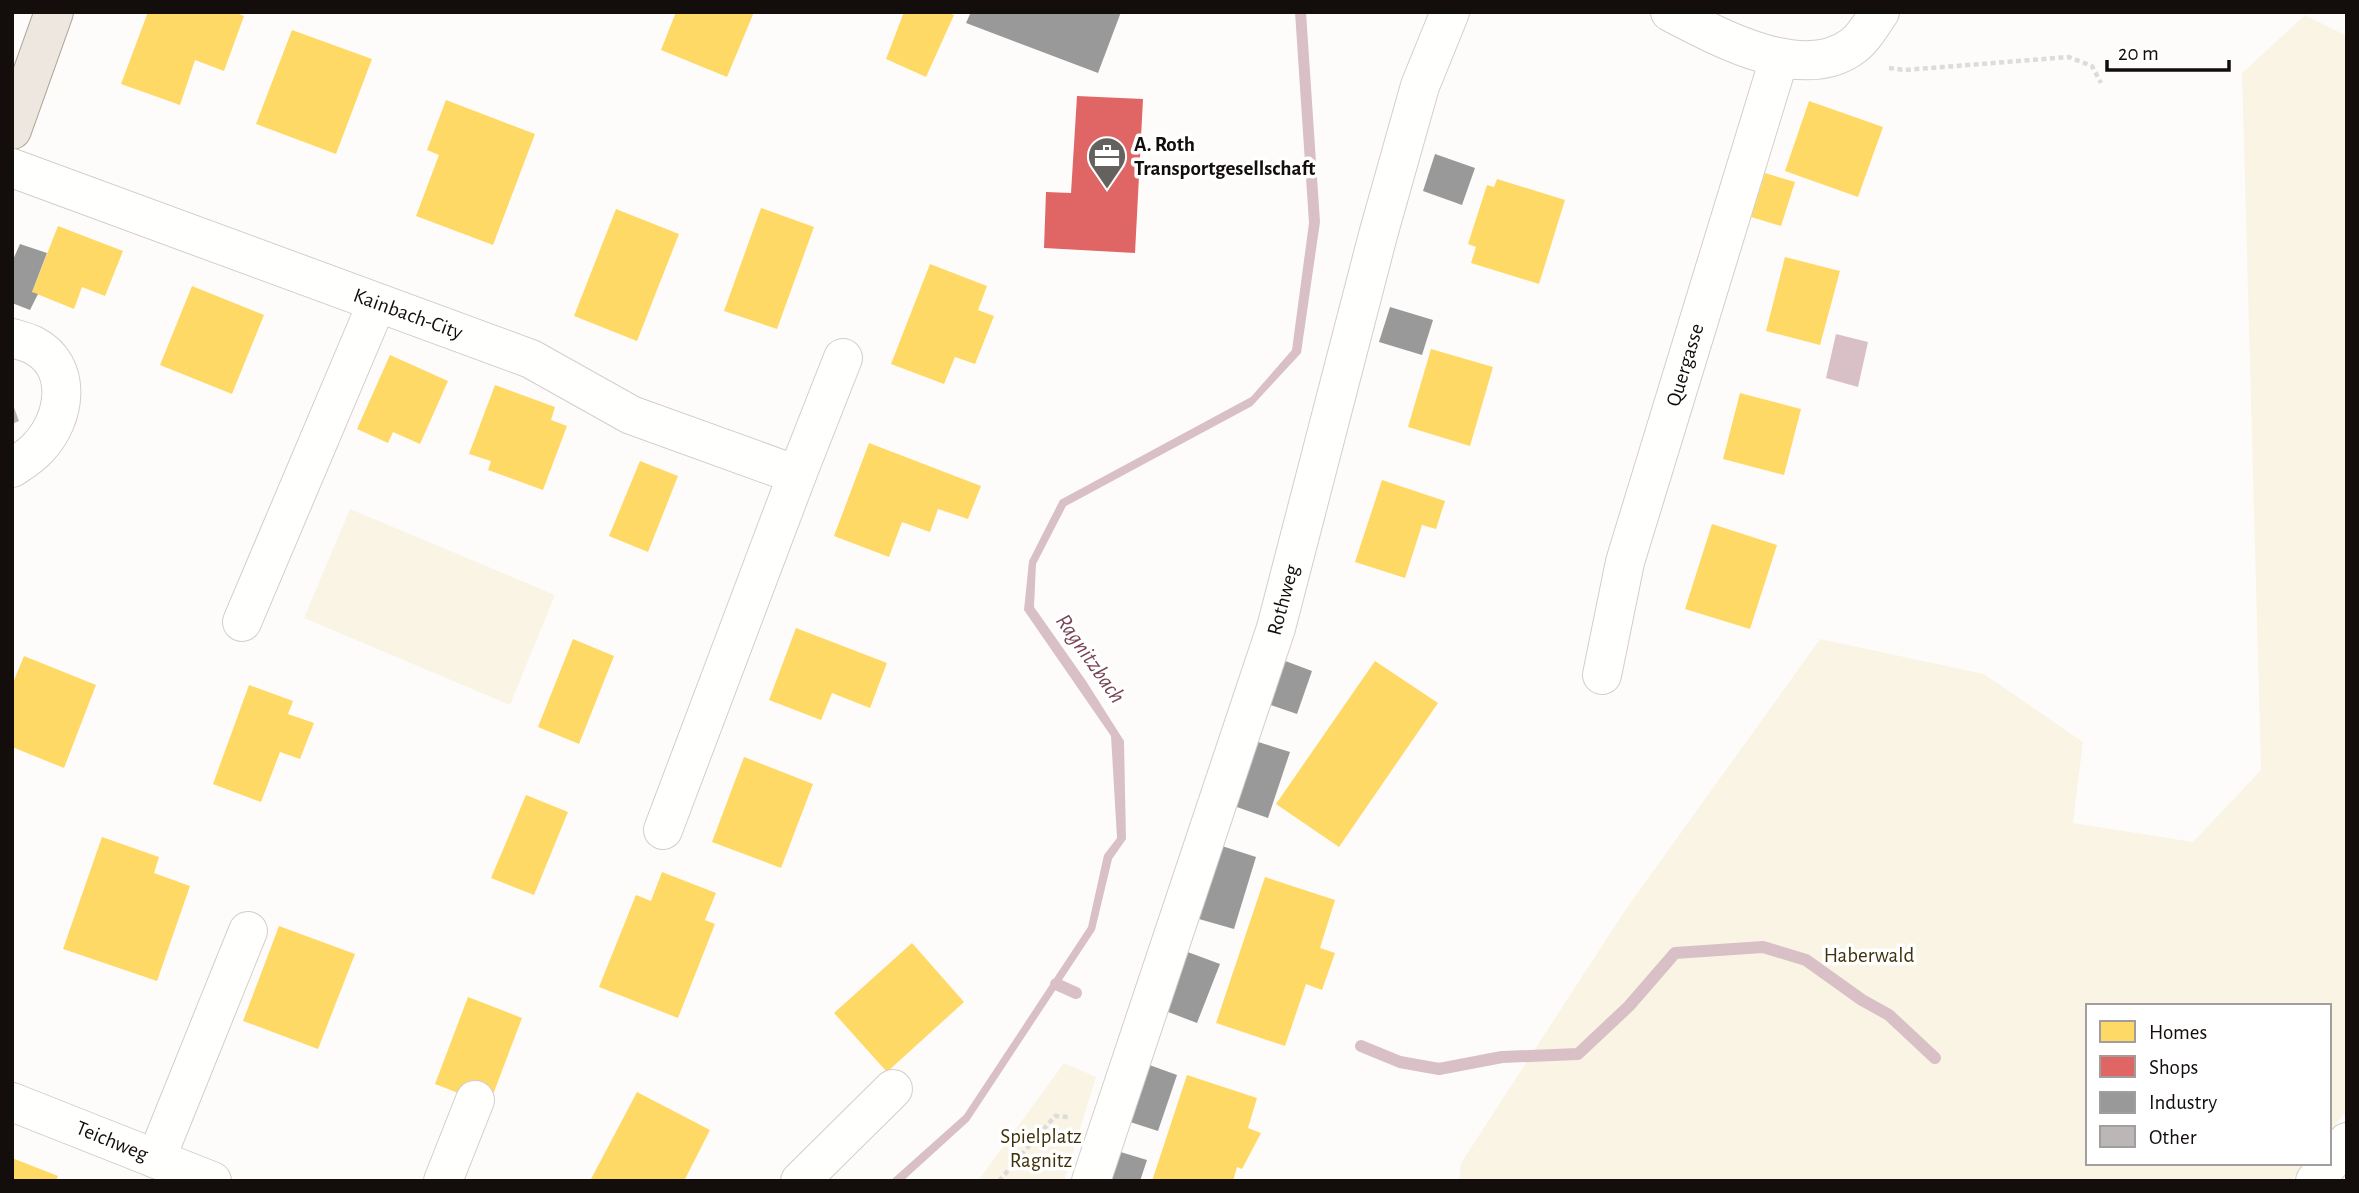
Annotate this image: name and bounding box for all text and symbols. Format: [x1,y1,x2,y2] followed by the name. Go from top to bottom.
[2107,28,2230,72] scale bar
[2118,43,2159,64] text: 20 m
[1134,134,1315,179] place label: A. Roth Transportgesellschaft
[1086,135,1128,190] office icon: A. Roth Transportgesellschaft
[351,285,465,343] street label: Kainbach-City
[1662,321,1708,409] street label: Quergasse
[1264,562,1303,637] street label: Rothweg
[1051,610,1129,708] water label: Ragnitzbach
[1824,945,1914,966] park label: Haberwald
[2086,1004,2331,1165] legend
[2149,1022,2207,1043] text: Homes
[2149,1057,2198,1078] text: Shops
[2149,1092,2217,1113] text: Industry
[73,1117,152,1165] street label: Teichweg
[1000,1126,1082,1171] park label: Spielplatz Ragnitz
[2149,1127,2197,1148] text: Other

